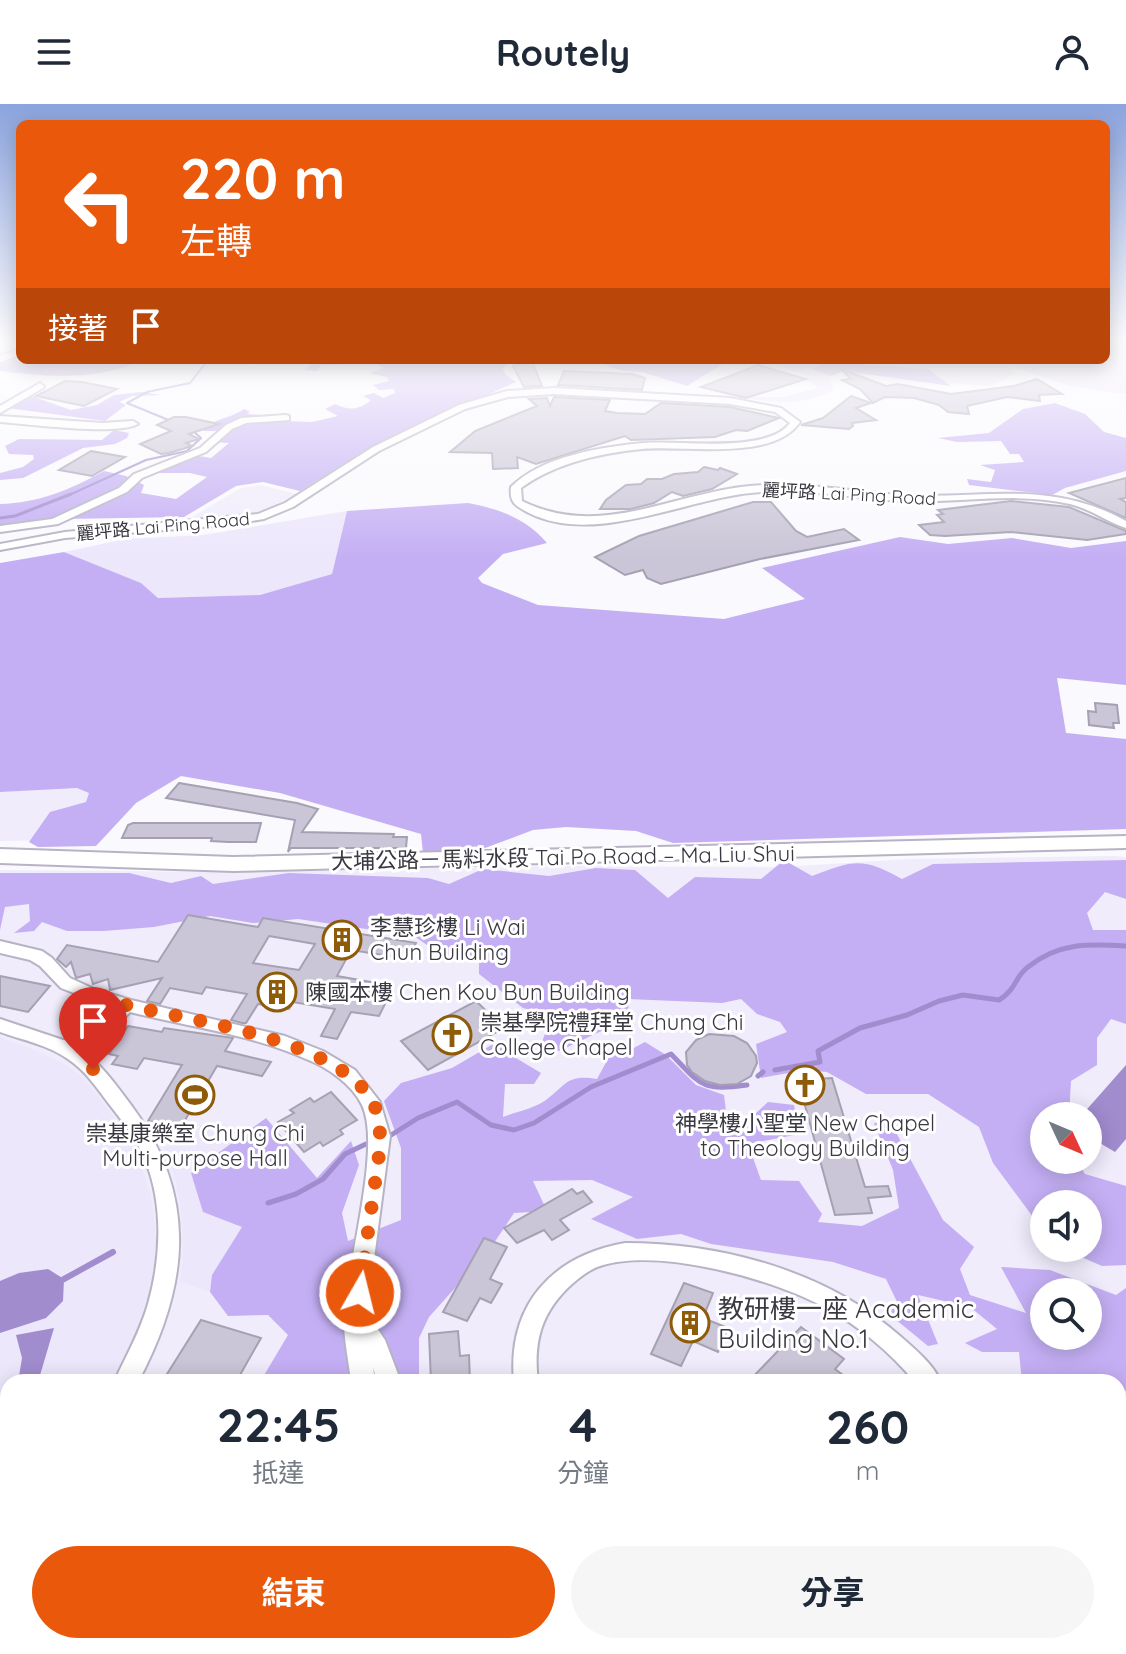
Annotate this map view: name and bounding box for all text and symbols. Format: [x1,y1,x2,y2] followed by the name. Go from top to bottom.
[32,30,76,74] icon: menu
[496,30,630,75] text: Routely
[1050,30,1094,74] icon: person
[180,143,345,213] text: 220 m
[48,152,152,256] icon: left
[180,218,252,263] text: 左轉
[124,304,168,348] icon: arrive
[48,309,108,347] text: 接著
[762,478,936,510] street label: 麗坪路 Lai Ping Road
[75,507,251,545] street label: 麗坪路 Lai Ping Road
[331,839,795,875] street label: 大埔公路－馬料水段 Tai Po Road – Ma Liu Shui
[370,913,526,966] place label: 李慧珍樓 Li Wai Chun Building
[321,919,363,961] building icon: 李慧珍樓 Li Wai Chun Building
[256,971,298,1013] building icon: 陳國本樓 Chen Kou Bun Building
[305,978,630,1006] place label: 陳國本樓 Chen Kou Bun Building
[59,987,127,1069] pin
[71,999,115,1043] icon: arrive
[480,1008,743,1061] place label: 崇基學院禮拜堂 Chung Chi College Chapel
[431,1014,473,1056] church icon: 崇基學院禮拜堂 Chung Chi College Chapel
[784,1064,826,1106] church icon: 神學樓小聖堂 New Chapel to Theology Building
[174,1074,216,1116] sports icon: 崇基康樂室 Chung Chi Multi-purpose Hall
[1030,1102,1102,1174] north arrow
[1030,1102,1102,1350] map controls
[675,1109,935,1162] place label: 神學樓小聖堂 New Chapel to Theology Building
[85,1119,305,1172] place label: 崇基康樂室 Chung Chi Multi-purpose Hall
[1030,1190,1102,1262] button: sound
[318,1251,402,1335] position arrow
[1030,1278,1102,1350] button: search
[718,1292,974,1355] place label: 教研樓一座 Academic Building No.1
[669,1302,711,1344] building icon: 教研樓一座 Academic Building No.1
[217,1394,340,1454] text: 22:45
[569,1394,597,1454] text: 4
[826,1396,909,1456] text: 260
[856,1454,879,1487] text: m
[253,1456,305,1489] text: 抵達
[557,1456,609,1489] text: 分鐘
[32,1546,555,1638] button: 結束
[571,1546,1094,1638] button: 分享

